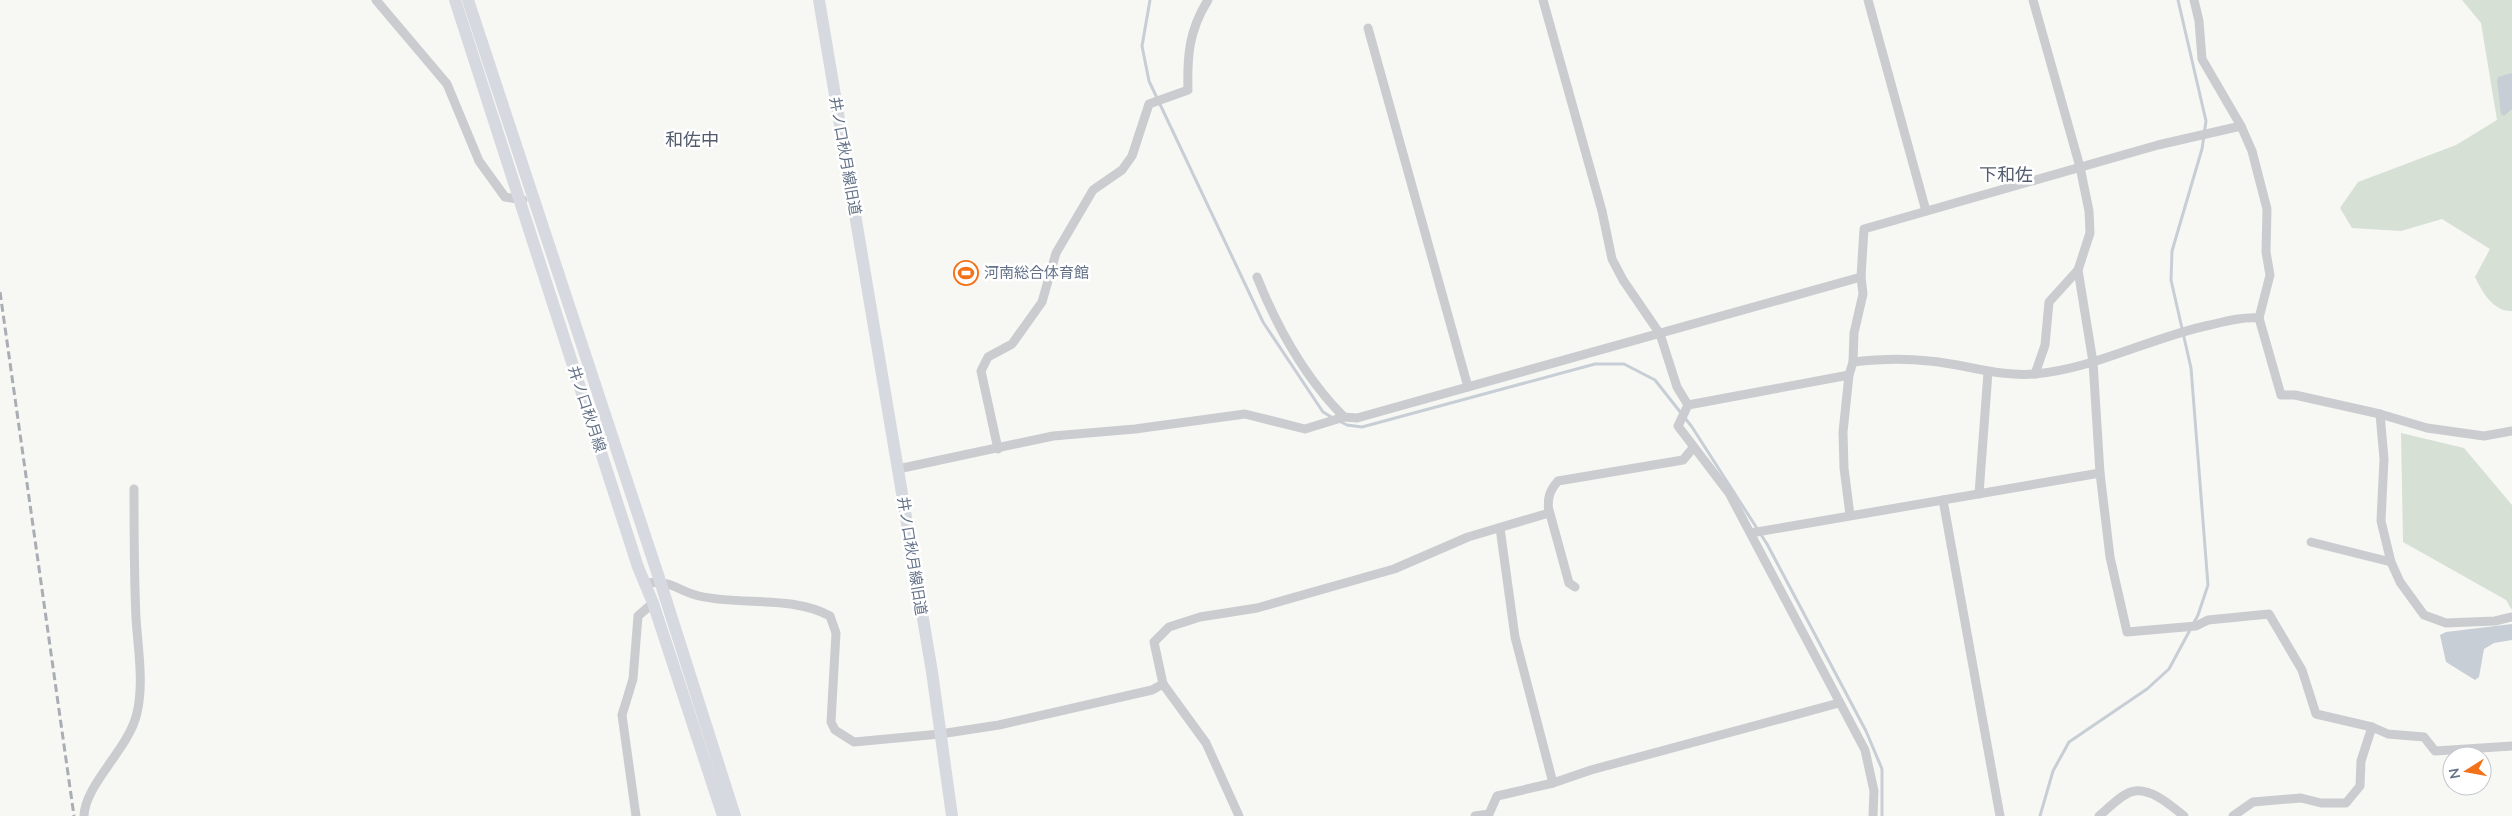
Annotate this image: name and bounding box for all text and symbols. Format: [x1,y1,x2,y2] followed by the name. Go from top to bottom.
[826,95,865,217] street label: 井ノ口秋月線旧道
[665,128,719,151] district label: 和佐中
[1979,163,2033,186] district label: 下和佐
[953,260,979,286] sports icon: 河南総合体育館
[984,263,1089,282] place label: 河南総合体育館
[565,363,610,455] street label: 井ノ口秋月線
[894,495,931,617] street label: 井ノ口秋月線旧道
[2442,746,2492,796] north arrow
[2444,767,2464,780] text: N

